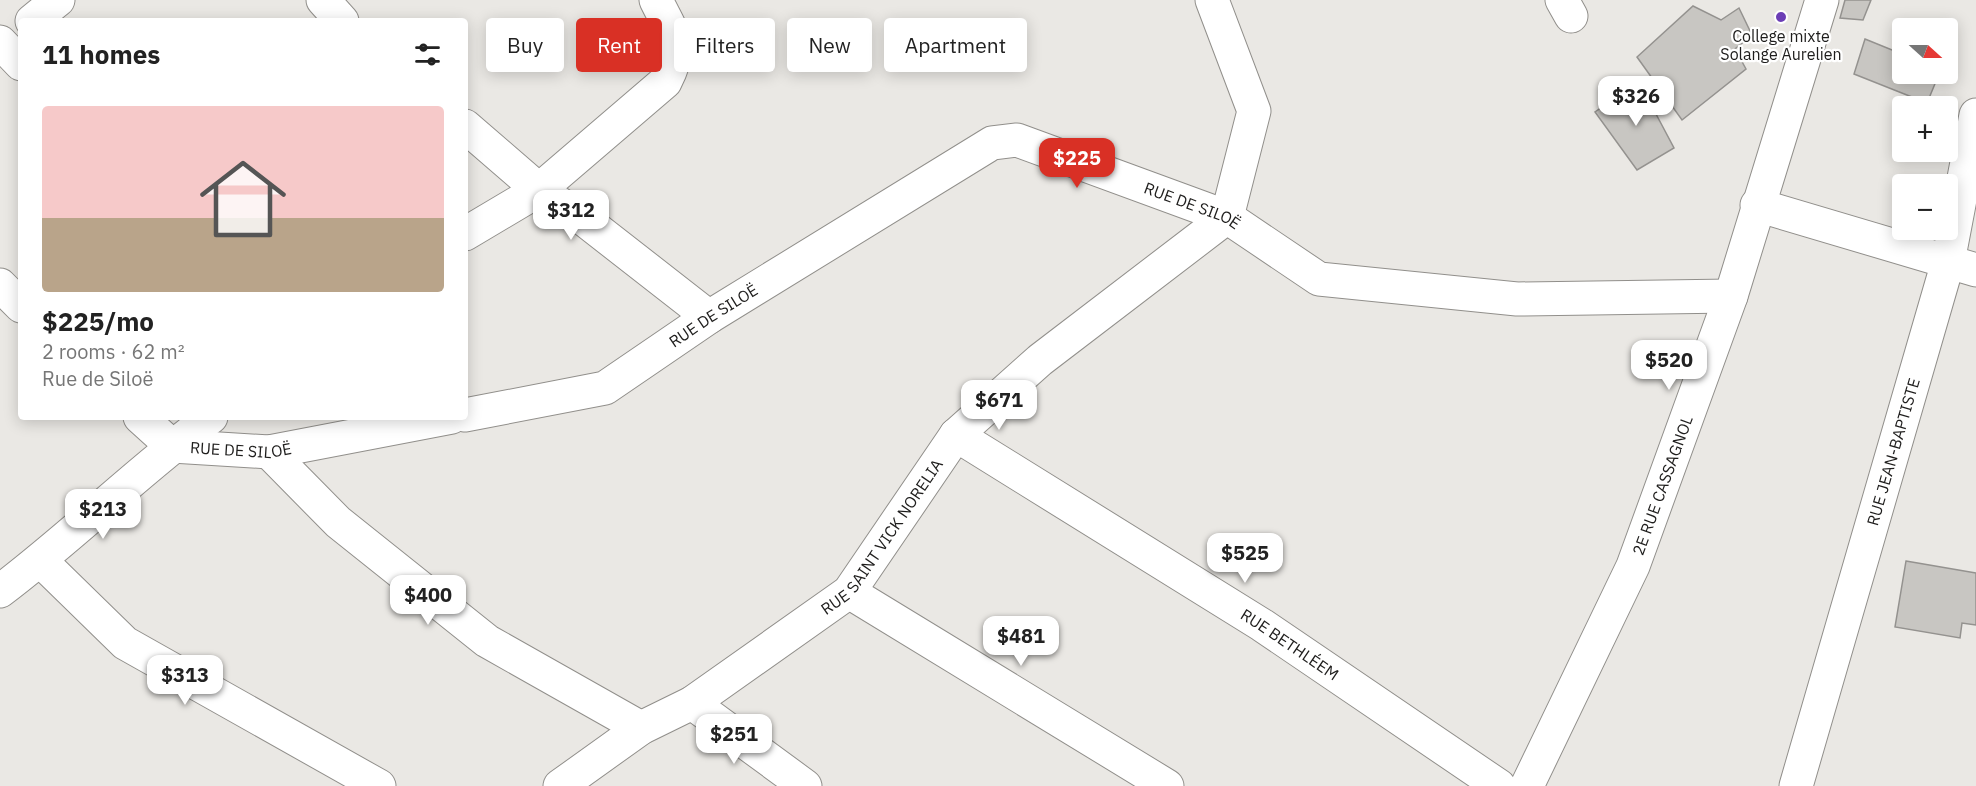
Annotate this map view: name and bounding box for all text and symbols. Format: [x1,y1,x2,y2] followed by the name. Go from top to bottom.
[1774,10,1788,24] marker: College mixte Solange Aurelien
[486,18,564,72] chip: Buy
[576,18,662,72] chip: Rent
[674,18,775,72] chip: Filters
[787,18,872,72] chip: New
[884,18,1027,72] chip: Apartment
[1892,18,1958,84] north arrow
[1892,18,1958,240] map controls
[1720,26,1842,64] place label: College mixte Solange Aurelien
[42,37,160,71] text: 11 homes
[411,38,444,71] icon: filters
[1600,76,1672,127] pin: $326
[1612,82,1660,109] text: $326
[1892,96,1958,162] button: +
[1041,138,1113,189] pin: $225
[1053,144,1101,171] text: $225
[189,145,297,253] icon: home
[1892,174,1958,240] button: −
[1141,178,1244,233] street label: RUE DE SILOË
[535,190,607,241] pin: $312
[547,196,595,223] text: $312
[665,279,761,351] street label: RUE DE SILOË
[42,304,154,338] text: $225/mo
[42,338,185,365] text: 2 rooms · 62 m²
[1633,340,1705,391] pin: $520
[1645,346,1693,373] text: $520
[42,365,153,392] text: Rue de Siloë
[1862,376,1924,528] street label: RUE JEAN-BAPTISTE
[963,380,1035,431] pin: $671
[975,386,1023,413] text: $671
[1628,413,1697,558] street label: 2E RUE CASSAGNOL
[189,437,293,462] street label: RUE DE SILOË
[817,455,947,619] street label: RUE SAINT VICK NORELIA
[67,489,139,540] pin: $213
[79,495,127,522] text: $213
[1209,533,1281,584] pin: $525
[1221,539,1269,566] text: $525
[392,575,464,626] pin: $400
[404,581,452,608] text: $400
[1237,604,1343,684] street label: RUE BETHLÉEM
[985,616,1057,667] pin: $481
[997,622,1045,649] text: $481
[149,655,221,706] pin: $313
[161,661,209,688] text: $313
[698,714,770,765] pin: $251
[710,720,758,747] text: $251

